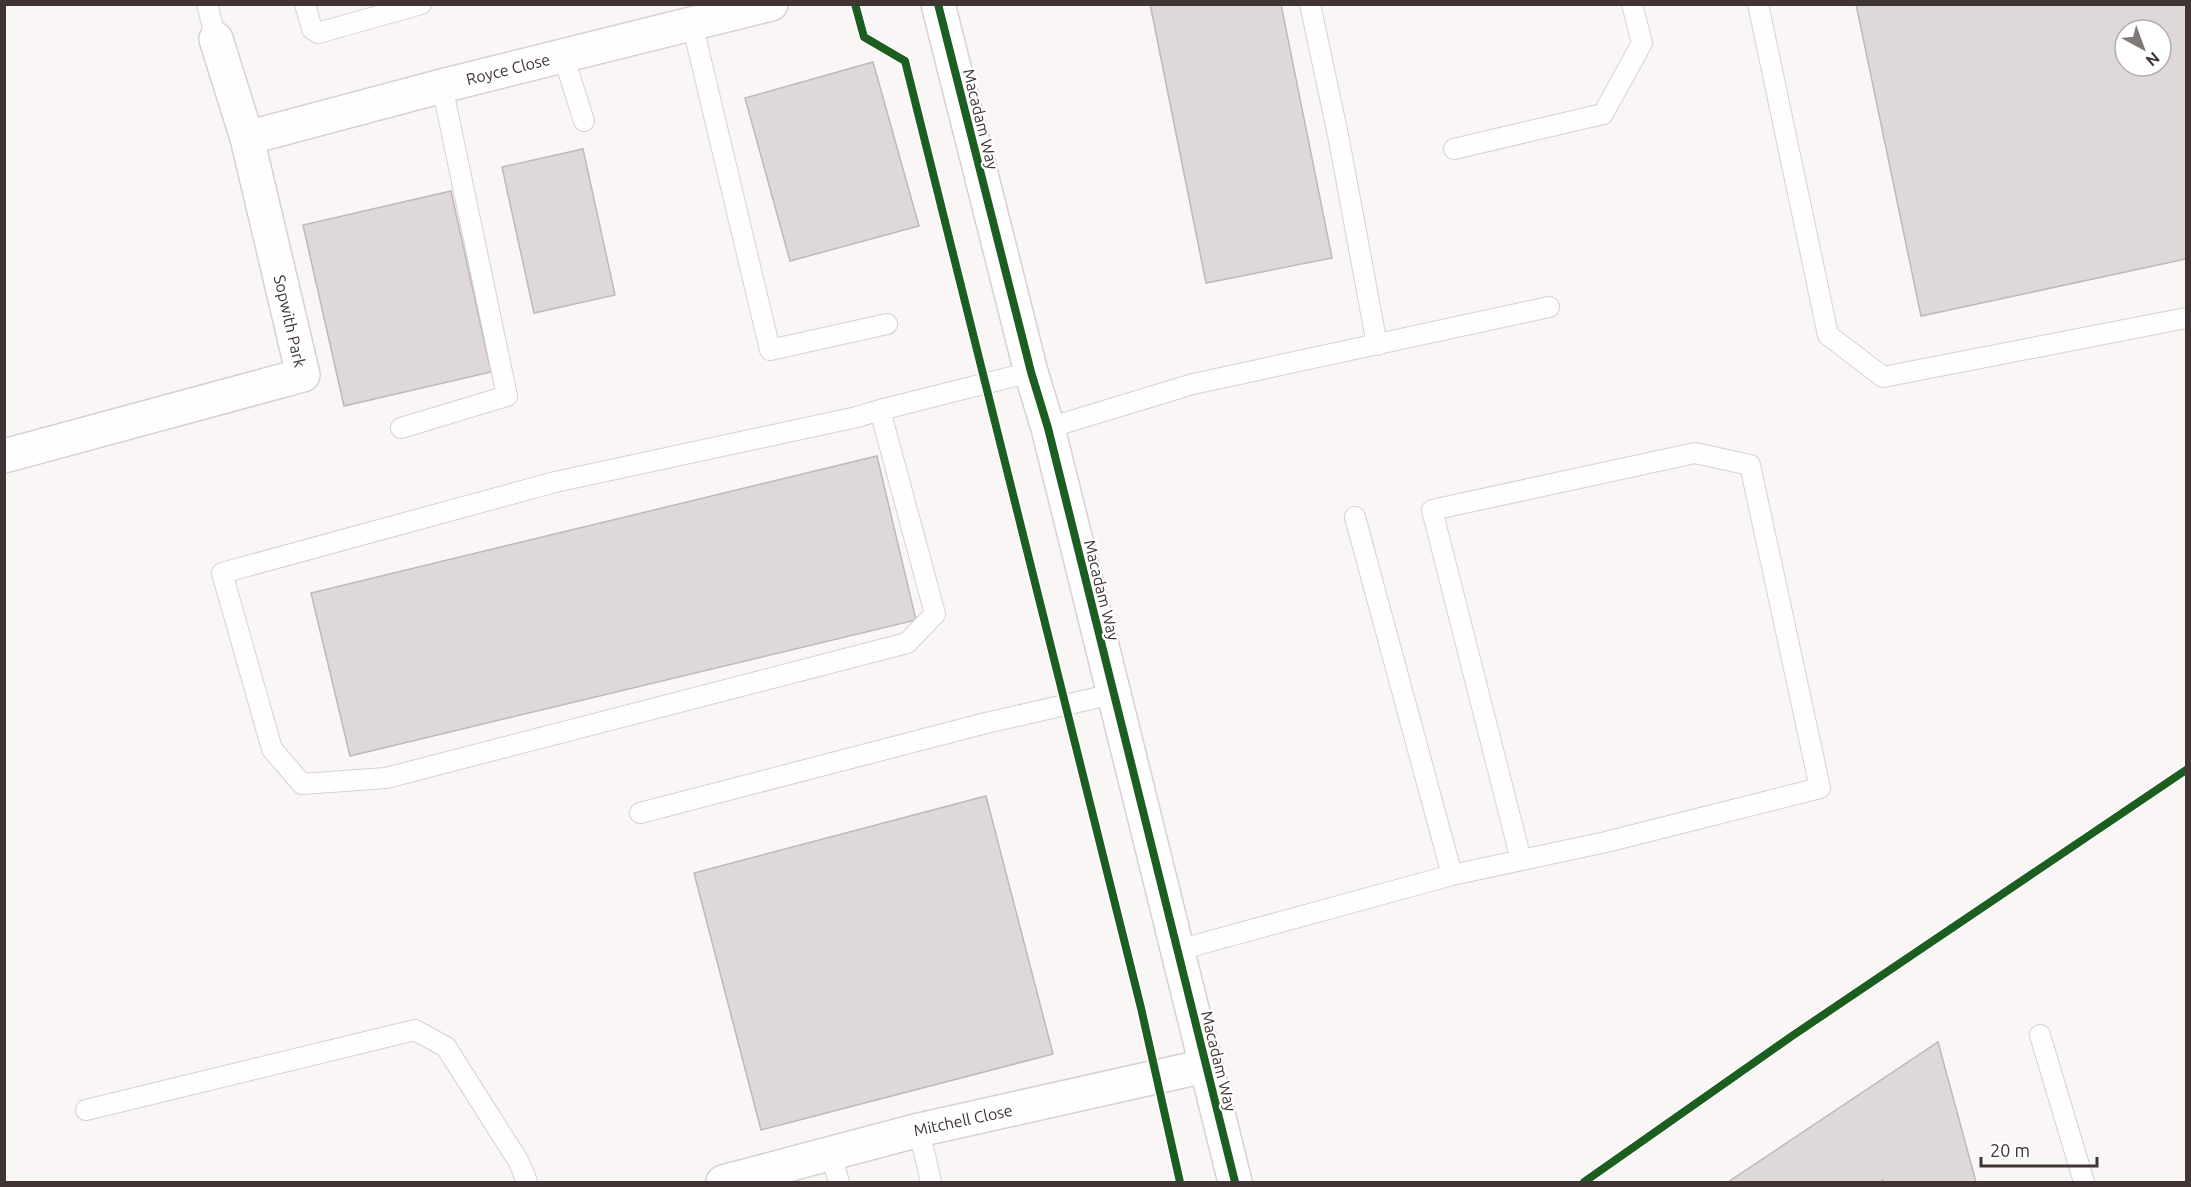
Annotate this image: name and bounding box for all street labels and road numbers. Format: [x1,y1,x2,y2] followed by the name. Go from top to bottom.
[464,50,552,88] street label: Royce Close
[960,67,1002,172] street label: Macadam Way
[271,273,309,369] street label: Sopwith Park
[1081,538,1123,643] street label: Macadam Way
[1198,1009,1240,1114] street label: Macadam Way
[912,1101,1014,1139] street label: Mitchell Close

